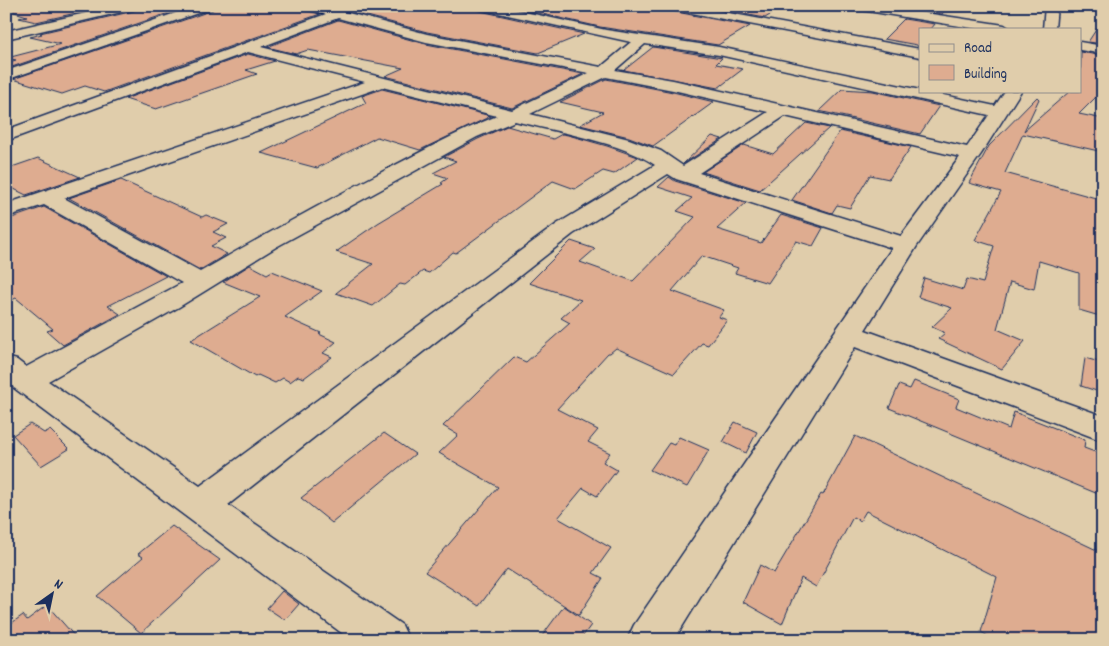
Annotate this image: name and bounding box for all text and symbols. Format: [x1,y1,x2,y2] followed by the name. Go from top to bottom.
[919,28,1082,92] legend
[964,38,992,60] text: Road
[964,64,1007,86] text: Building
[28,568,78,618] north arrow
[50,575,66,595] text: N

